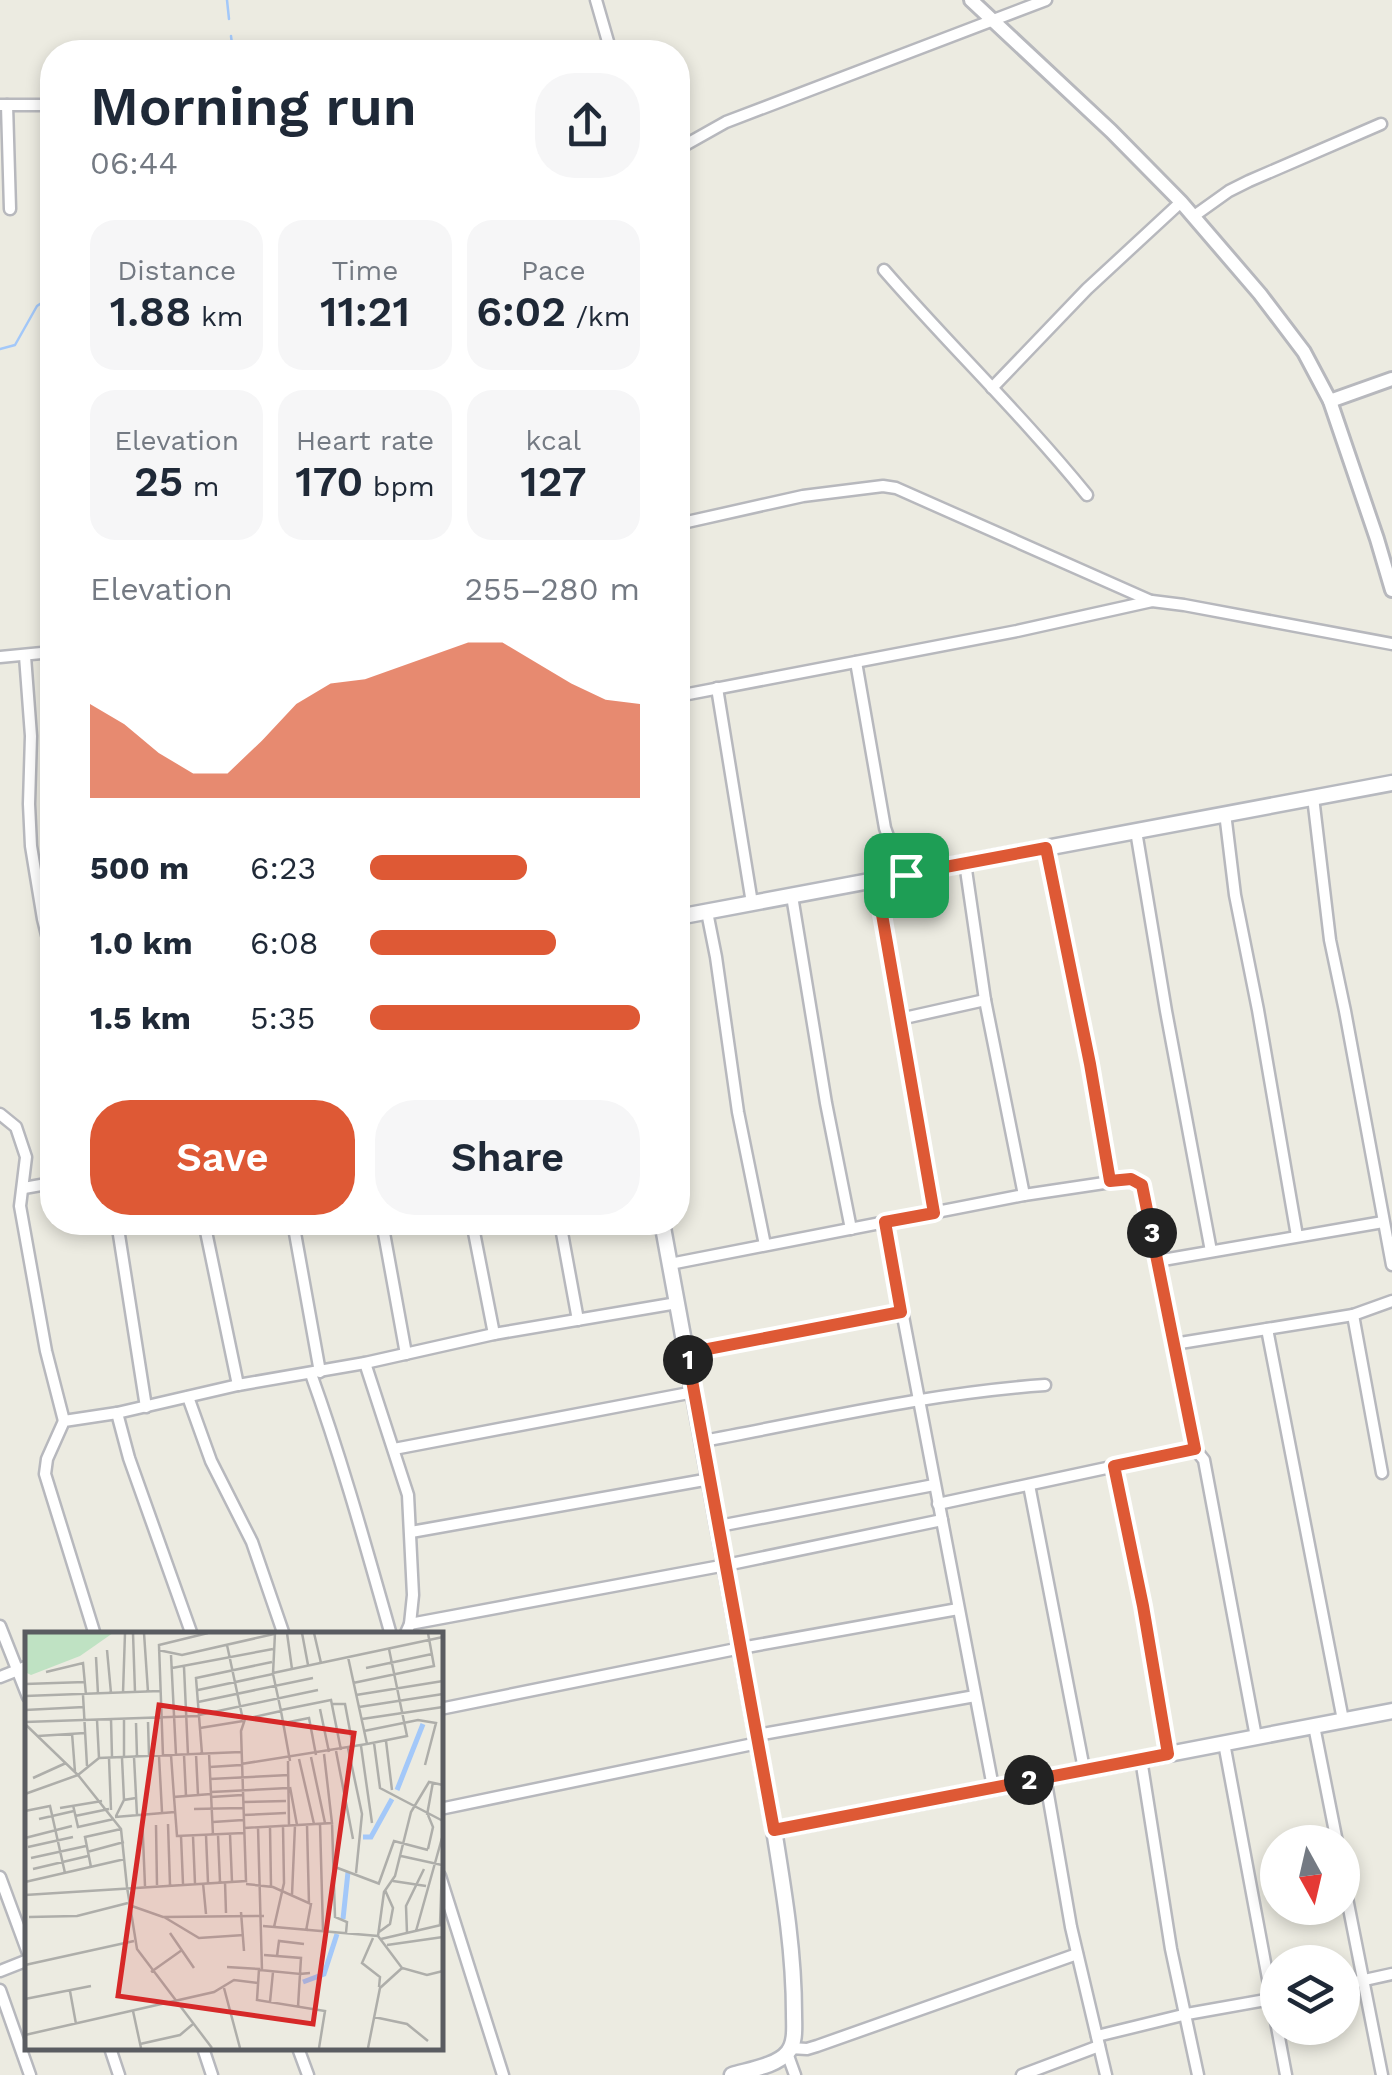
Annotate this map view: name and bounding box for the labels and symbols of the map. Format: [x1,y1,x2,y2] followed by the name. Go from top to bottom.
[864,833,949,918] pin
[1127,1208,1177,1258] pin: 3
[663,1335,713,1385] pin: 1
[25,1632,442,2050] inset map
[1004,1755,1054,1805] pin: 2
[1260,1825,1360,1925] north arrow

